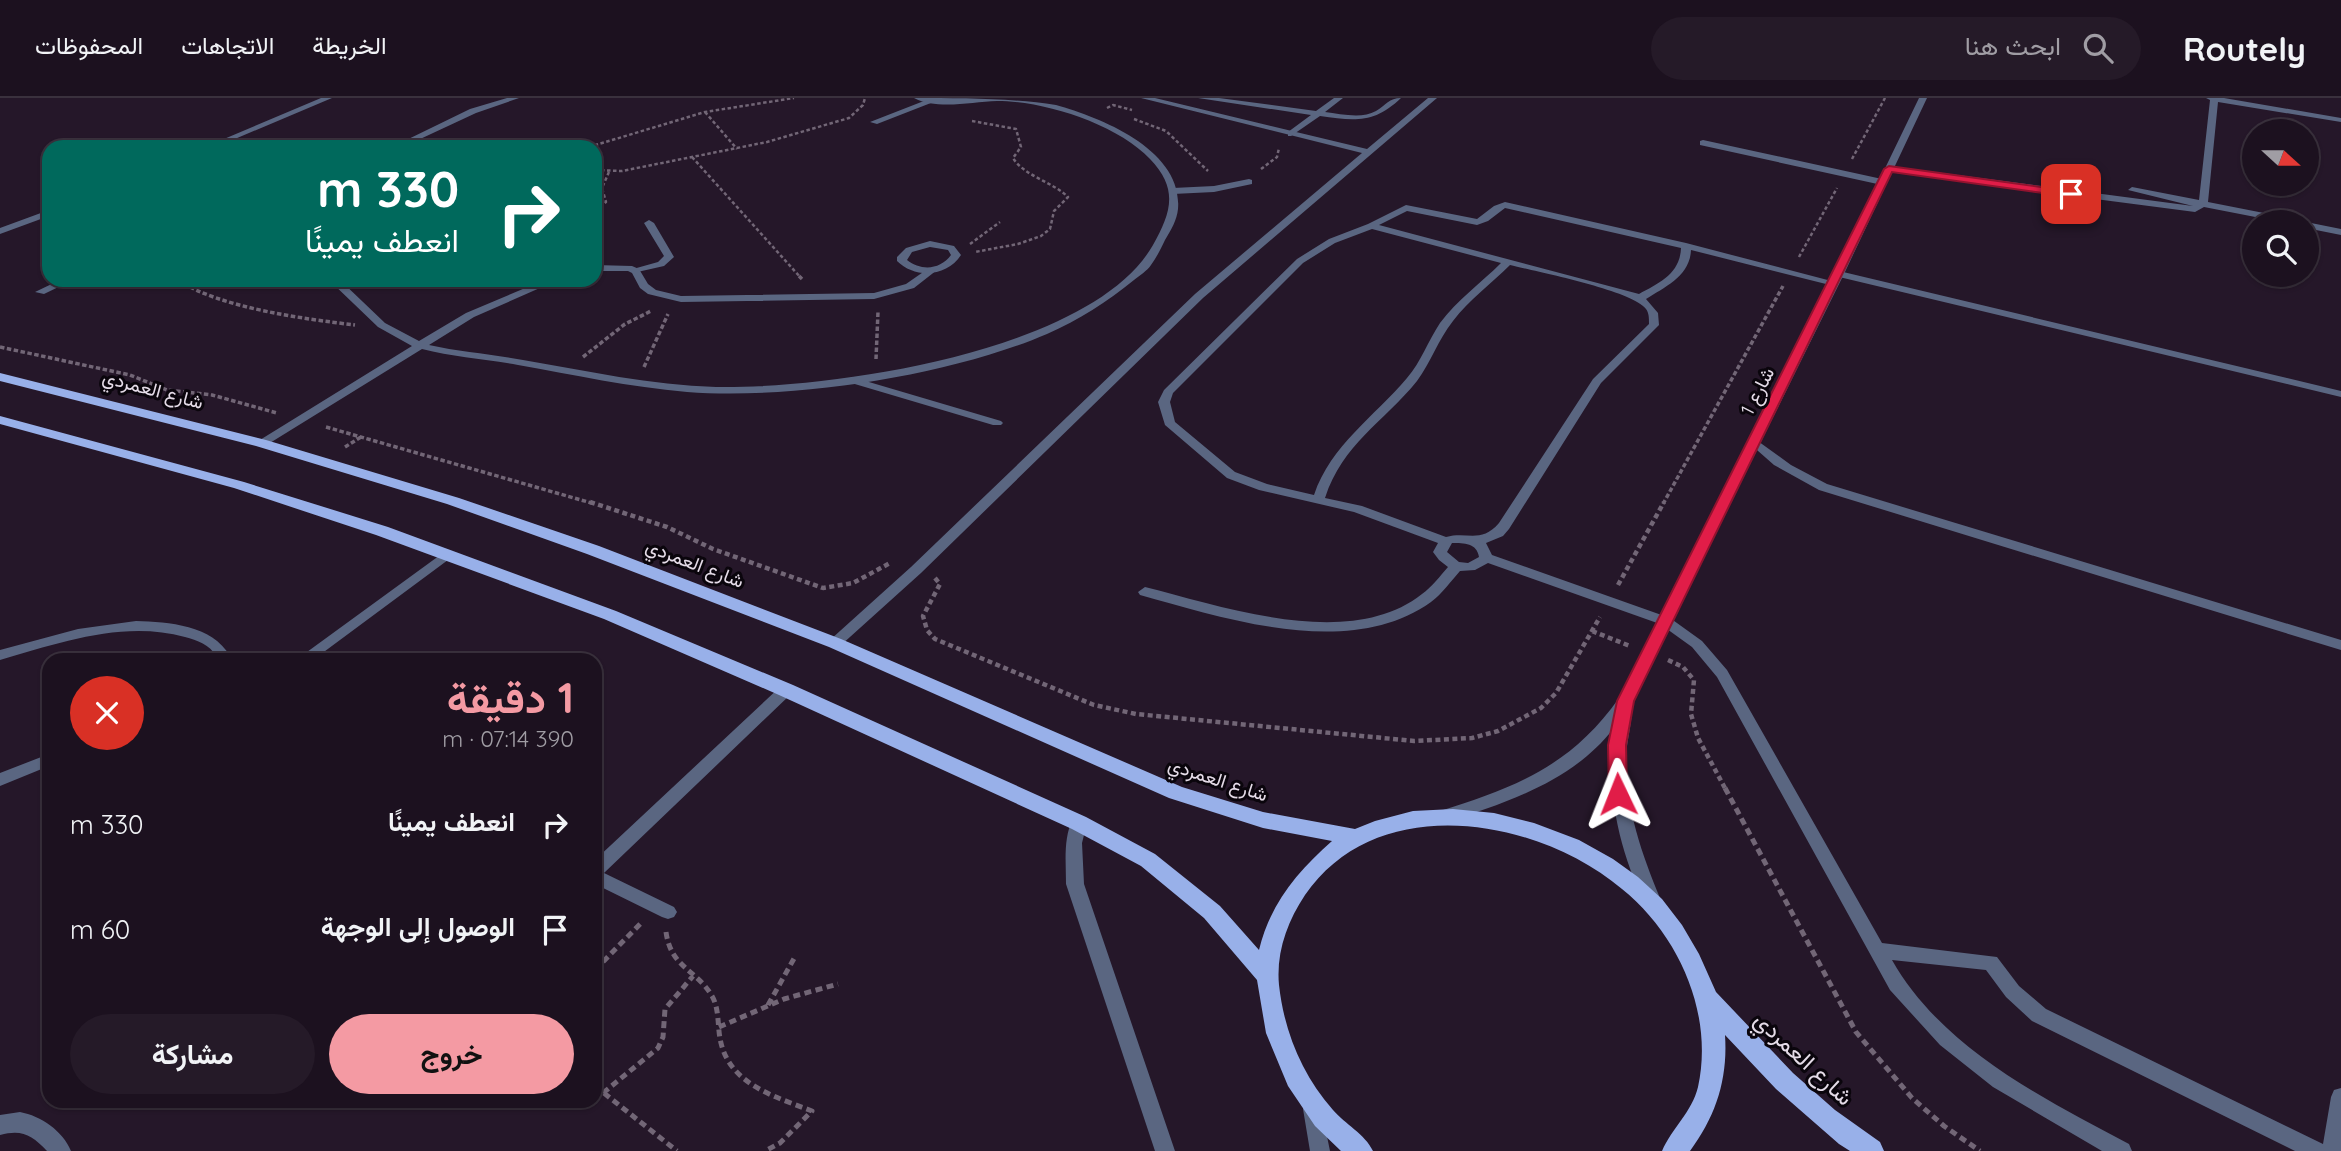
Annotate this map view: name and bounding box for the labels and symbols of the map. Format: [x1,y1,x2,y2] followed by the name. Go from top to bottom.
[2242,119,2319,196] north arrow
[2041,164,2101,224] pin
[1735,363,1780,419] street label: شارع 1
[99,364,206,418] street label: شارع العمردي
[641,533,748,596] street label: شارع العمردي
[1164,752,1271,810] street label: شارع العمردي
[1581,757,1655,831] position arrow
[1745,1005,1860,1115] street label: شارع العمردي

